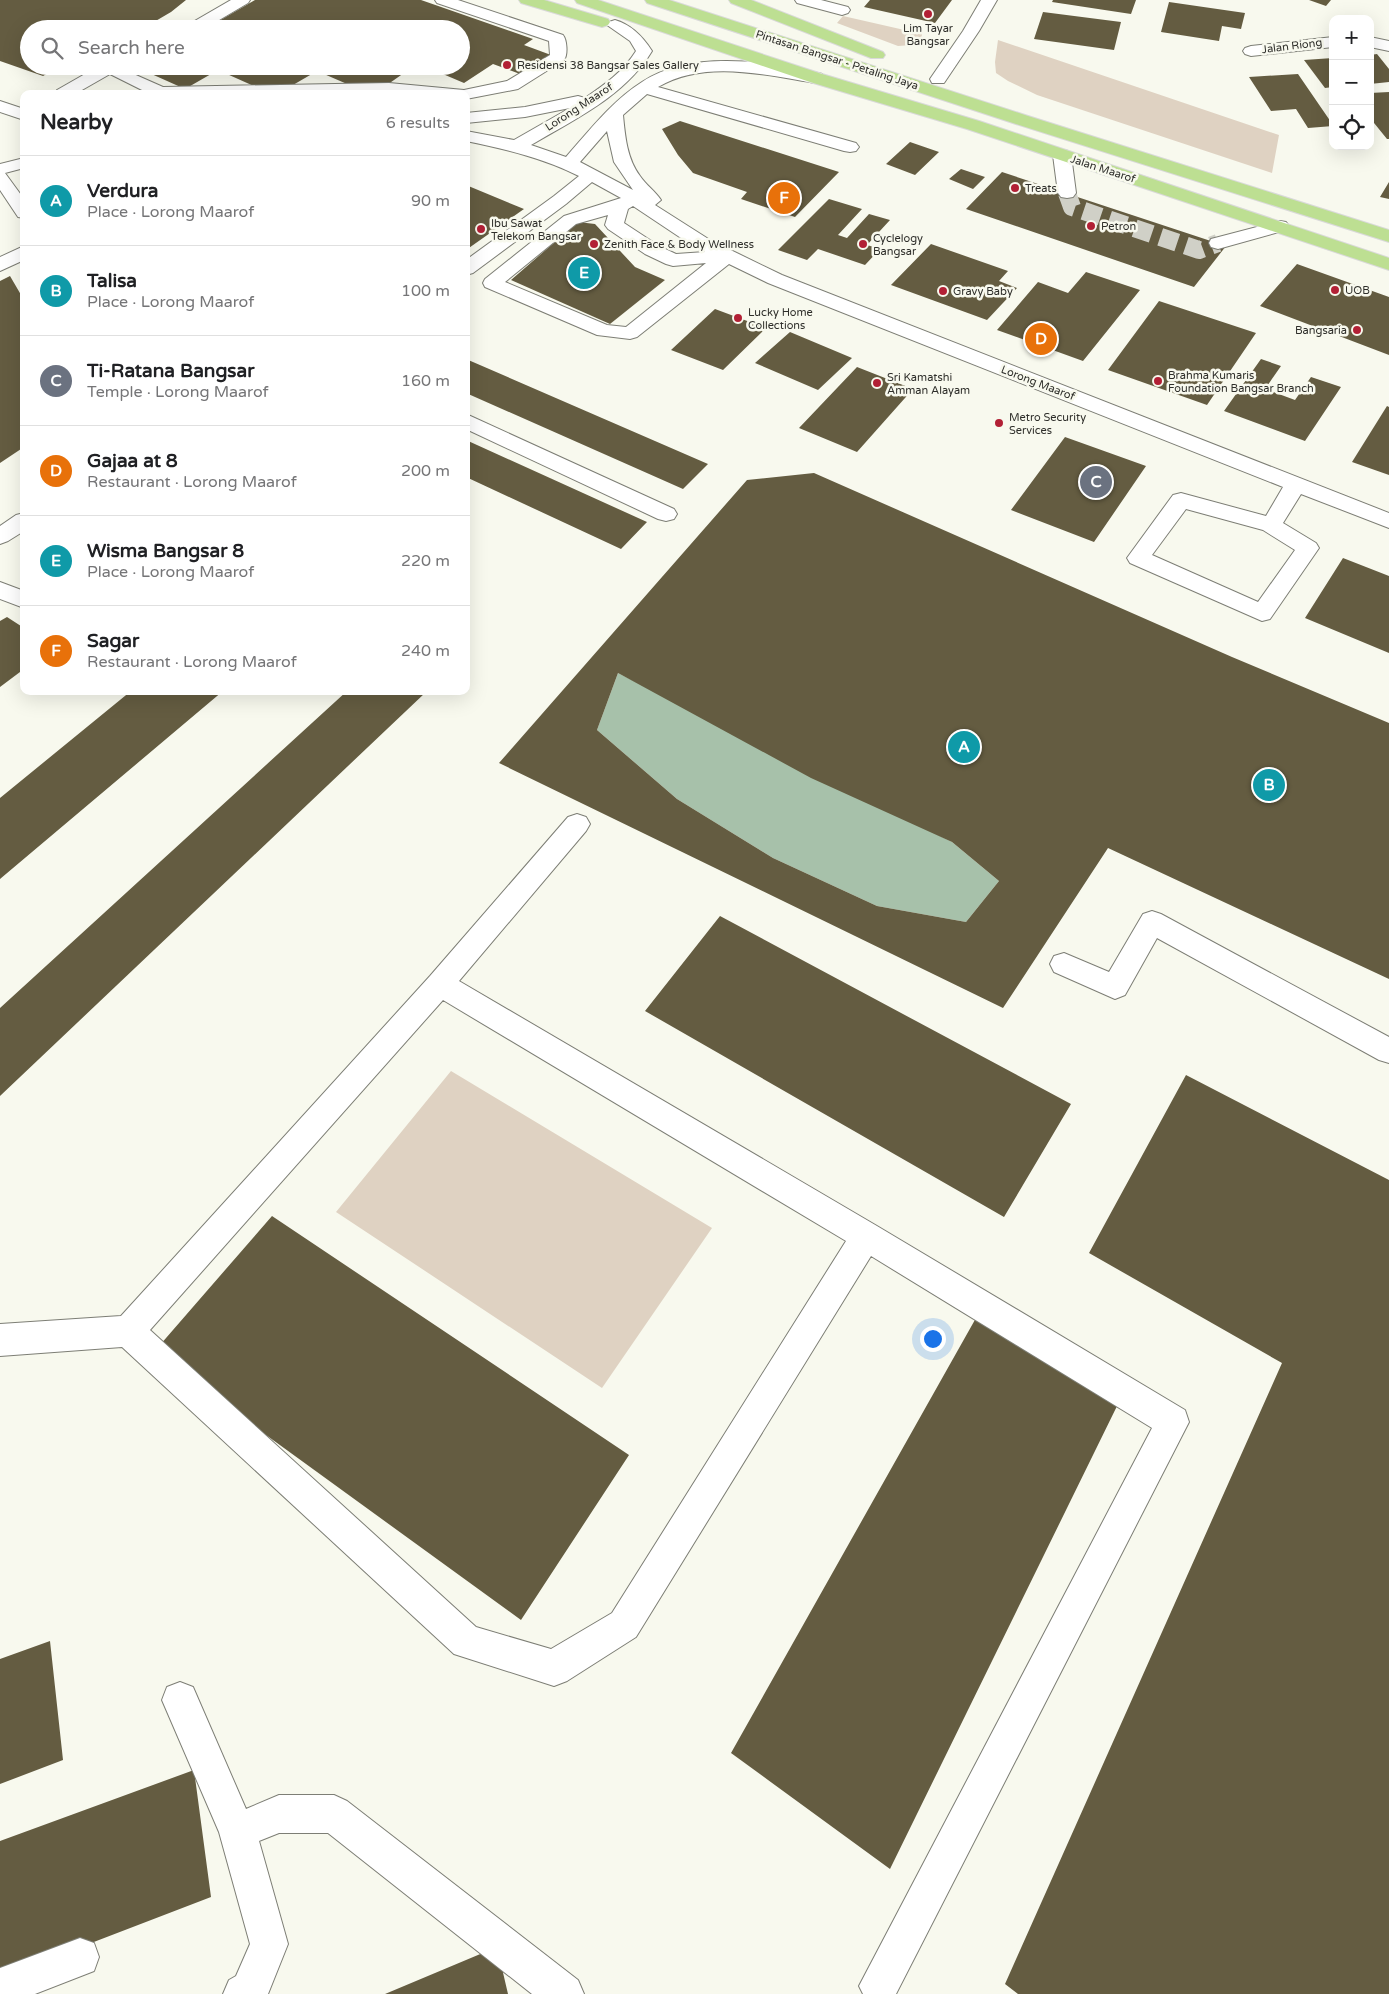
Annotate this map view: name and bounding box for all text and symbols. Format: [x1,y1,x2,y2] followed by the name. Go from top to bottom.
[922,8,934,20] marker: Lim Tayar Bangsar
[1329,15,1374,150] map controls
[1329,15,1374,60] button: +
[20,20,470,75] search box
[903,22,954,48] place label: Lim Tayar Bangsar
[754,27,920,93] street label: Pintasan Bangsar - Petaling Jaya
[38,34,66,62] icon: search
[1261,36,1323,56] street label: Jalan Riong
[78,37,185,59] text: Search here
[501,59,513,71] marker: Residensi 38 Bangsar Sales Gallery
[517,59,699,72] place label: Residensi 38 Bangsar Sales Gallery
[1329,60,1374,105] button: −
[543,80,616,134] street label: Lorong Maarof
[1329,105,1374,150] button: locate
[40,110,113,135] text: Nearby
[386,113,450,133] text: 6 results
[1069,152,1138,186] street label: Jalan Maarof
[768,179,800,217] pin: F
[87,180,158,202] text: Verdura
[1009,182,1021,194] marker: Treats
[1025,182,1057,195] place label: Treats
[50,191,62,211] text: A
[411,191,450,211] text: 90 m
[87,202,254,222] text: Place · Lorong Maarof
[491,217,582,243] place label: Ibu Sawat Telekom Bangsar
[1085,220,1097,232] marker: Petron
[1101,220,1136,233] place label: Petron
[475,223,487,235] marker: Ibu Sawat Telekom Bangsar
[873,232,923,258] place label: Cyclelogy Bangsar
[588,238,600,250] marker: Zenith Face & Body Wellness
[604,238,754,251] place label: Zenith Face & Body Wellness
[857,238,869,250] marker: Cyclelogy Bangsar
[568,254,600,292] pin: E
[87,270,137,292] text: Talisa
[50,281,62,301] text: B
[401,281,450,301] text: 100 m
[1329,284,1341,296] marker: UOB
[1345,284,1370,297] place label: UOB
[937,285,949,297] marker: Gravy Baby
[953,285,1013,298] place label: Gravy Baby
[87,292,254,312] text: Place · Lorong Maarof
[748,306,813,332] place label: Lucky Home Collections
[732,312,744,324] marker: Lucky Home Collections
[1025,320,1057,358] pin: D
[1295,324,1347,337] place label: Bangsaria
[1351,324,1363,336] marker: Bangsaria
[87,360,254,382] text: Ti-Ratana Bangsar
[999,363,1078,403] street label: Lorong Maarof
[1168,369,1314,395] place label: Brahma Kumaris Foundation Bangsar Branch
[50,371,62,391] text: C
[401,371,450,391] text: 160 m
[887,371,970,397] place label: Sri Kamatshi Amman Alayam
[1152,375,1164,387] marker: Brahma Kumaris Foundation Bangsar Branch
[871,377,883,389] marker: Sri Kamatshi Amman Alayam
[87,382,269,402] text: Temple · Lorong Maarof
[1009,411,1086,437] place label: Metro Security Services
[993,417,1005,429] marker: Metro Security Services
[87,450,178,472] text: Gajaa at 8
[50,461,62,481] text: D
[401,461,450,481] text: 200 m
[1080,463,1112,501] pin: C
[87,472,297,492] text: Restaurant · Lorong Maarof
[87,540,244,562] text: Wisma Bangsar 8
[51,551,61,571] text: E
[401,551,450,571] text: 220 m
[87,562,254,582] text: Place · Lorong Maarof
[87,630,139,652] text: Sagar
[51,641,61,661] text: F
[401,641,450,661] text: 240 m
[87,652,297,672] text: Restaurant · Lorong Maarof
[948,728,980,766] pin: A
[1253,766,1285,804] pin: B
[920,1326,946,1352] your location

